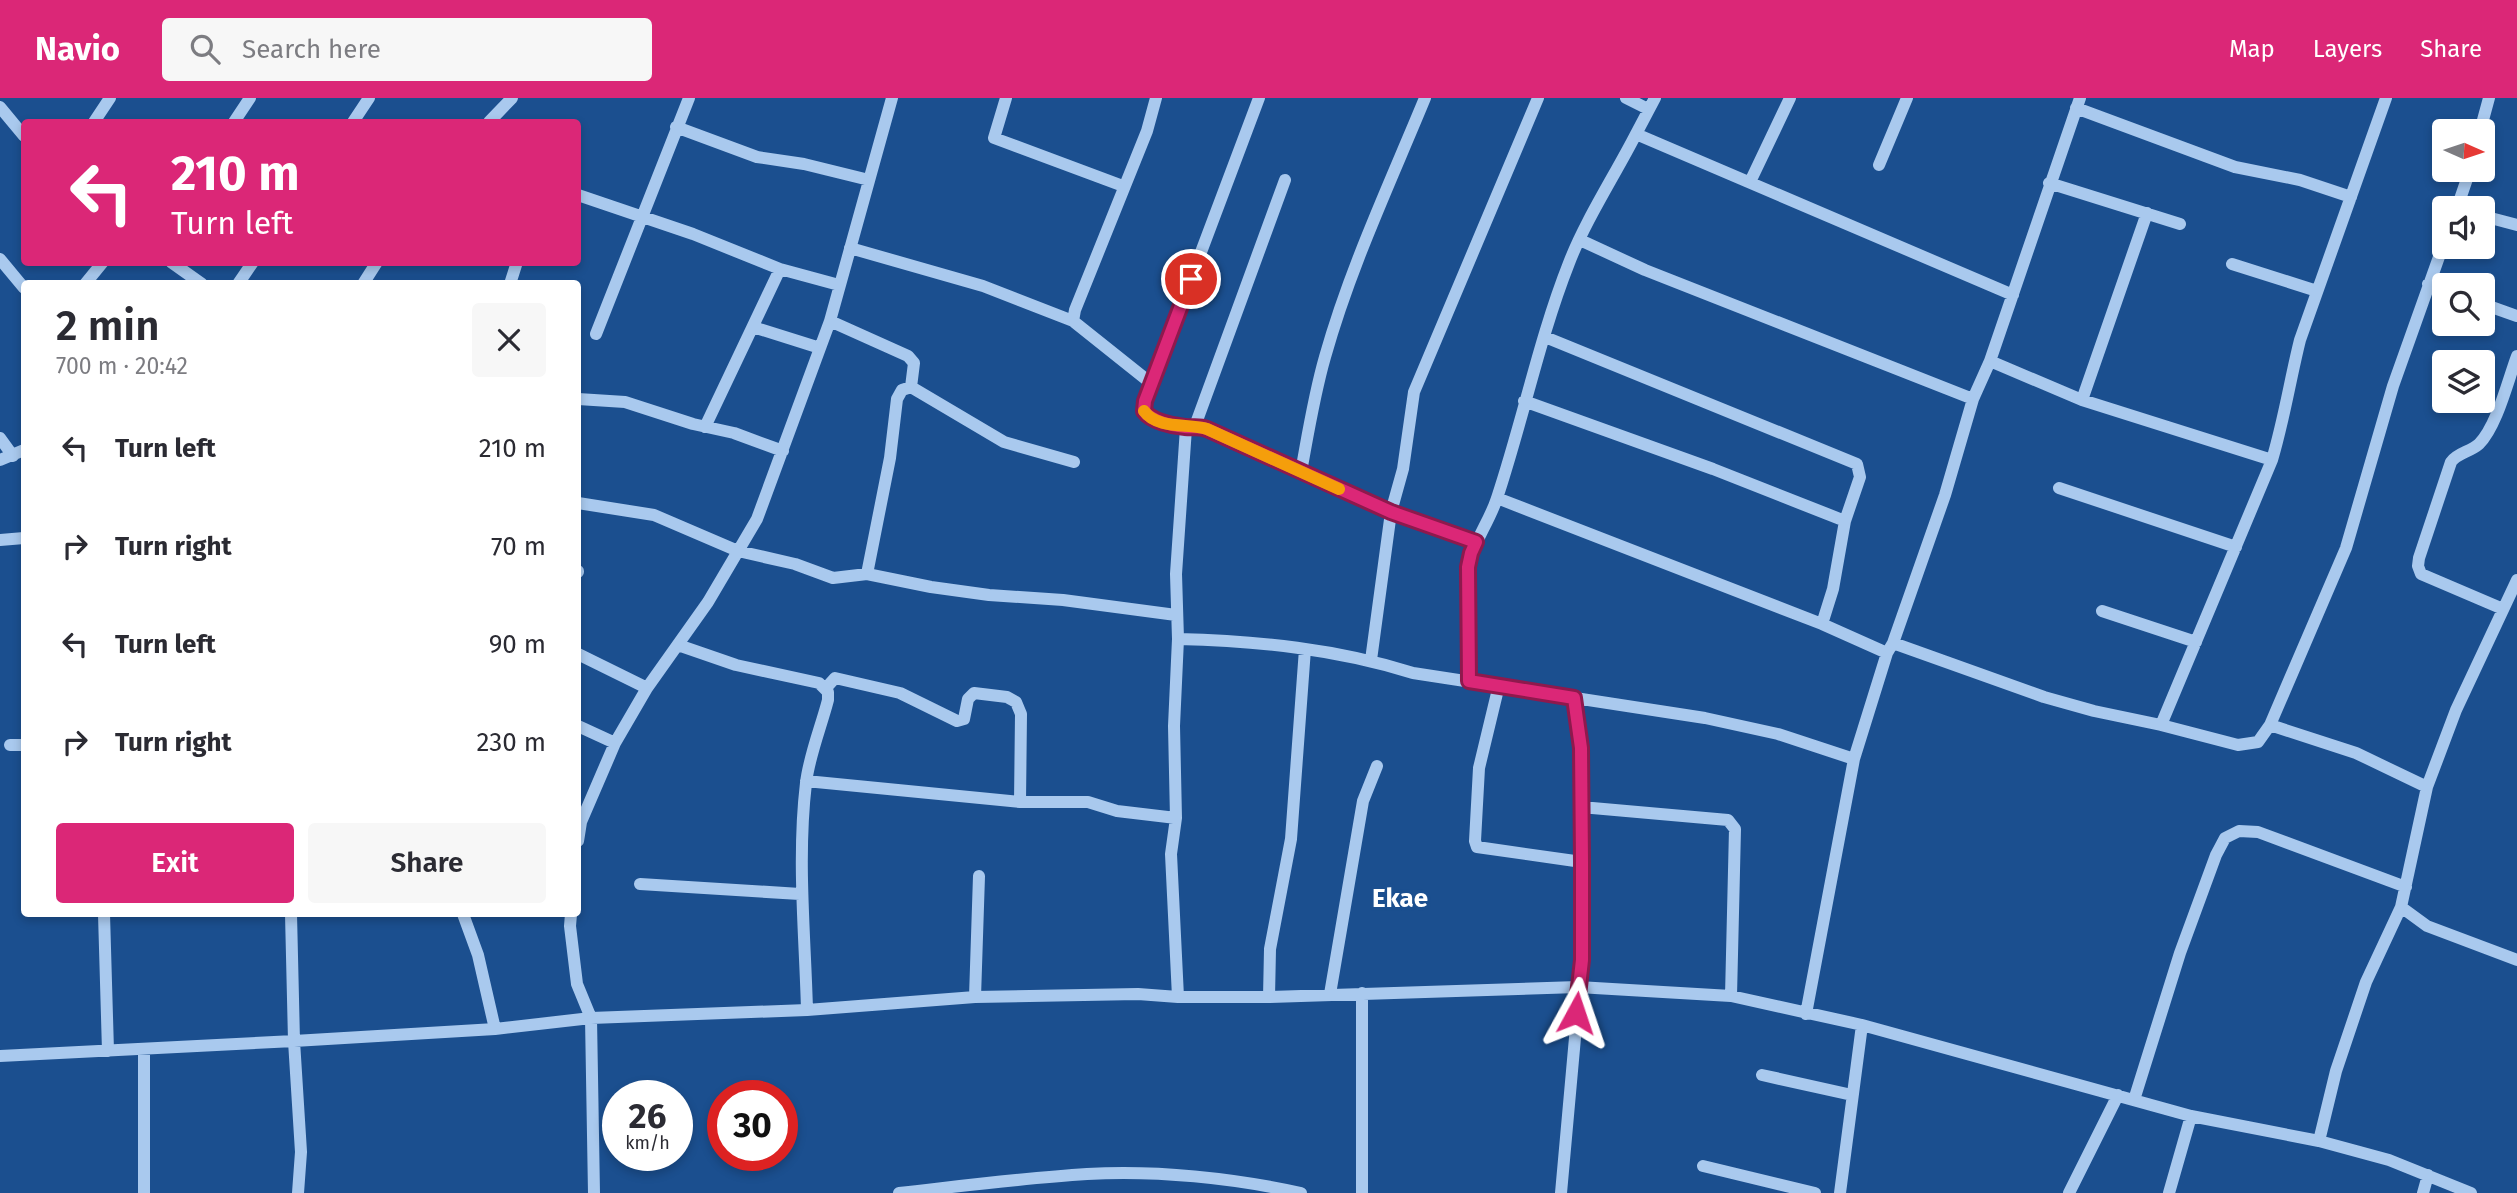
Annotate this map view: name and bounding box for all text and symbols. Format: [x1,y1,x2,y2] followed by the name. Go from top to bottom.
[162,18,652,81] search box
[35,29,120,69] text: Navio
[186,30,224,68] icon: search
[242,34,381,65] text: Search here
[2229,35,2275,63] text: Map
[2313,35,2382,63] text: Layers
[2420,35,2482,63] text: Share
[2432,119,2496,182] north arrow
[2432,119,2495,413] map controls
[171,144,300,203] text: 210 m
[56,147,147,238] icon: left
[2432,196,2495,259] button: sound
[171,204,293,242] text: Turn left
[1161,249,1221,309] pin
[1172,260,1210,298] icon: arrive
[2432,273,2495,336] button: search
[56,301,160,351] text: 2 min
[472,303,546,377] button: close
[2432,350,2495,413] button: layers
[56,352,188,380] text: 700 m · 20:42
[56,429,94,467] icon: left
[115,433,216,464] text: Turn left
[479,433,546,464] text: 210 m
[56,527,94,565] icon: right
[115,531,232,562] text: Turn right
[491,531,546,562] text: 70 m
[56,625,94,663] icon: left
[115,629,216,660] text: Turn left
[489,629,546,660] text: 90 m
[56,723,94,761] icon: right
[115,727,232,758] text: Turn right
[477,727,546,758] text: 230 m
[56,823,294,903] button: Exit
[308,823,546,903] button: Share
[1372,883,1428,914] district label: Ekae
[1539,976,1613,1050] position arrow
[707,1080,798,1171] speed limit sign: 30
[629,1095,666,1137] text: 26
[625,1132,670,1154] text: km/h

